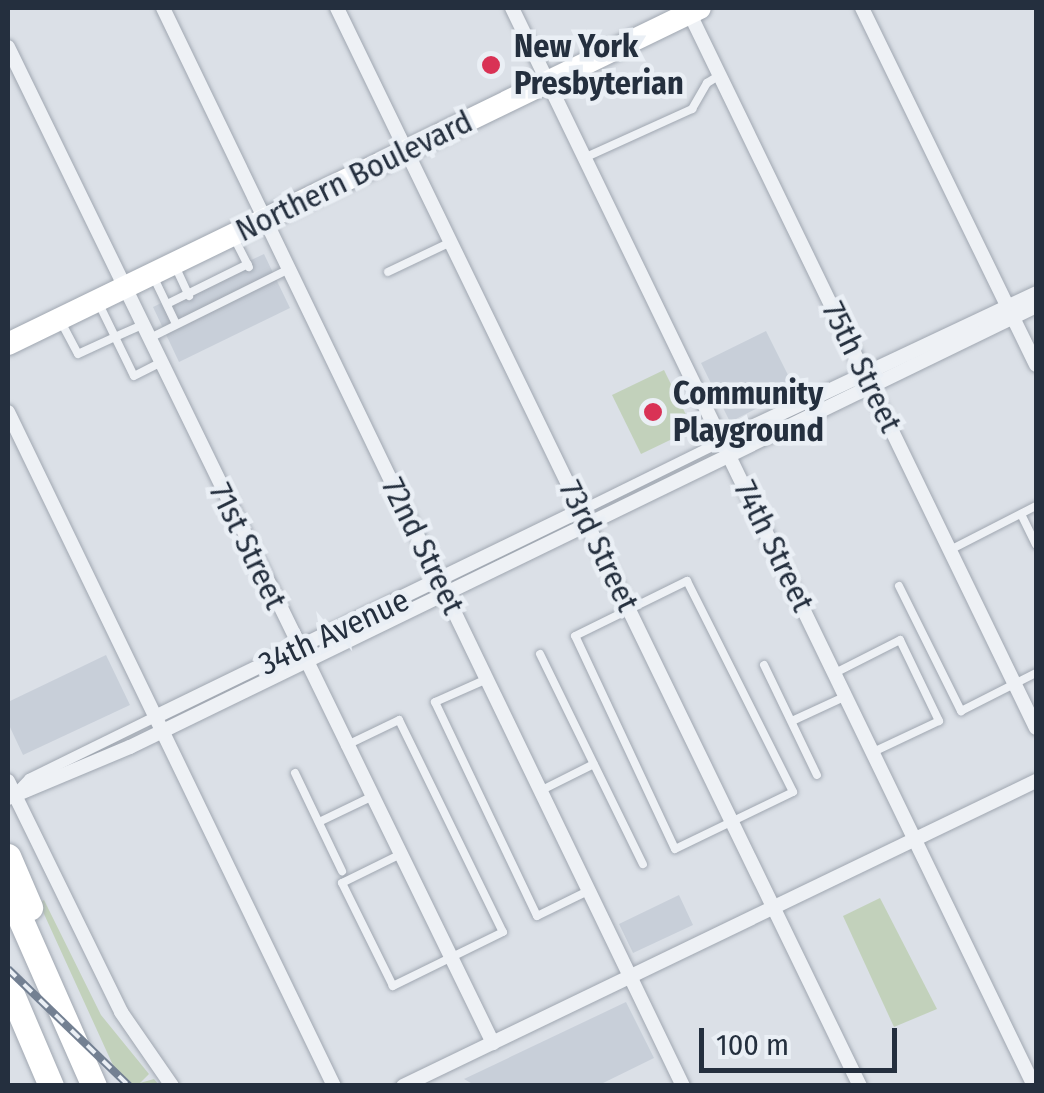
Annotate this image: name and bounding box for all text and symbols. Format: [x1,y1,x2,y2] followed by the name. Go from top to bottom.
[514,28,684,103] place label: New York Presbyterian
[478,52,504,78] marker: New York Presbyterian
[230,102,478,250] street label: Northern Boulevard
[814,295,910,439] street label: 75th Street
[673,375,824,450] place label: Community Playground
[642,401,664,423] marker: Community Playground
[374,472,472,620] street label: 72nd Street
[551,474,647,618] street label: 73rd Street
[726,474,822,618] street label: 74th Street
[201,477,295,615] street label: 71st Street
[253,581,415,683] street label: 34th Avenue
[704,1008,902,1070] scale bar
[716,1027,789,1063] text: 100 m

